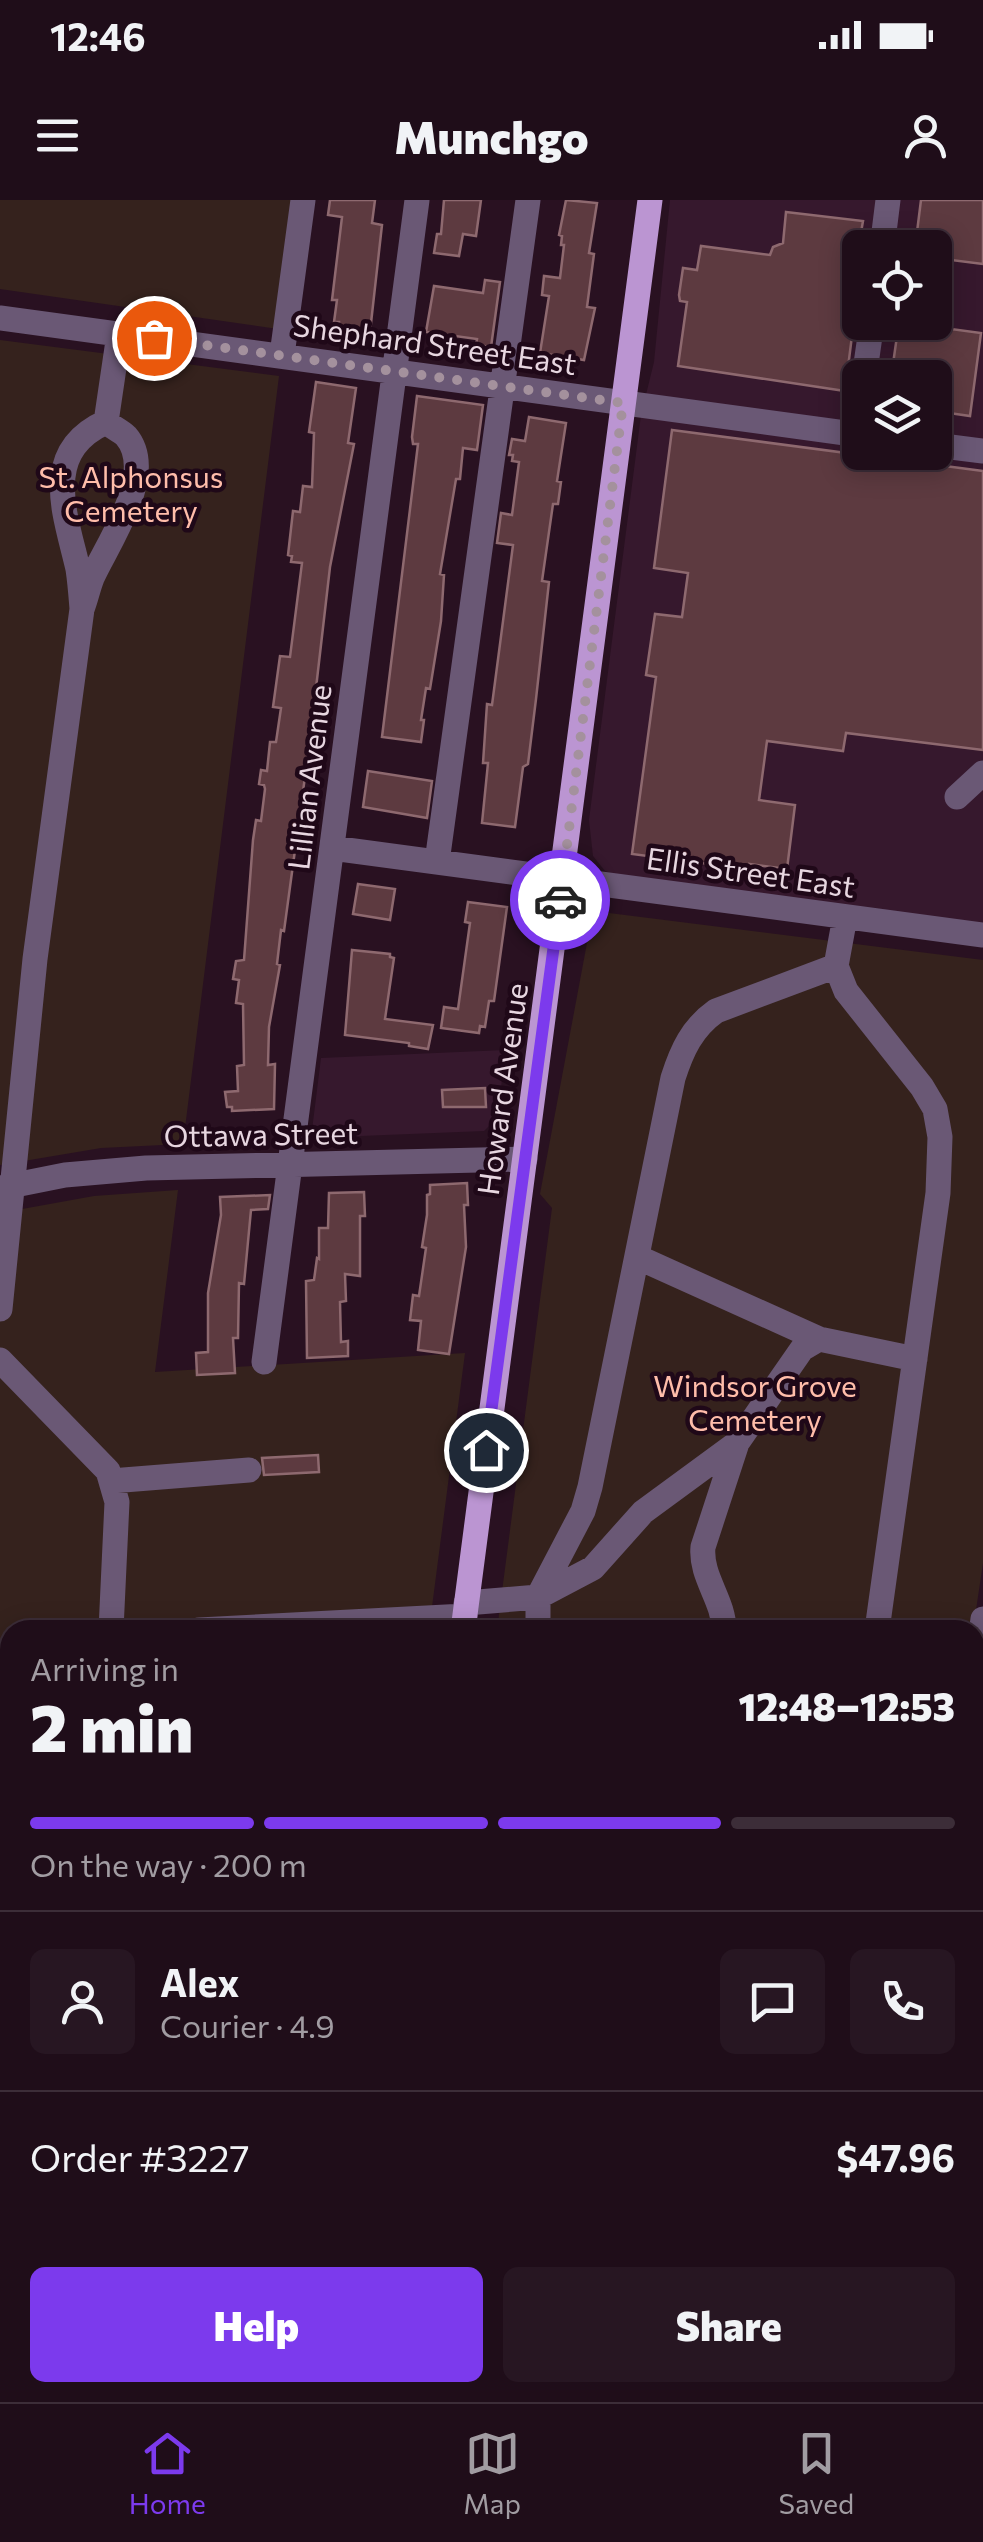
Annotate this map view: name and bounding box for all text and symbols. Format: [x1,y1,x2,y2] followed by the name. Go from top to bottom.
[50,12,146,59] text: 12:46
[30,108,85,163] icon: menu
[394,108,589,163] text: Munchgo
[898,108,953,163] icon: person
[842,230,952,470] map controls
[842,230,952,340] button: locate
[112,296,197,381] pin
[291,305,579,381] street label: Shephard Street East
[127,311,182,366] icon: bag
[842,360,952,470] button: layers
[39,457,223,528] park label: St. Alphonsus Cemetery
[278,682,338,872] street label: Lillian Avenue
[644,838,858,904] street label: Ellis Street East
[510,850,610,950] courier
[533,873,588,928] icon: car
[468,981,534,1197] street label: Howard Avenue
[163,1113,359,1153] street label: Ottawa Street
[653,1366,857,1437] park label: Windsor Grove Cemetery
[444,1408,529,1493] pin
[459,1423,514,1478] icon: home
[30,1648,179,1688] text: Arriving in
[738,1682,955,1729] text: 12:48–12:53
[30,1686,193,1765] text: 2 min
[30,1844,307,1884] text: On the way · 200 m
[30,1949,135,2054] button: person
[720,1949,825,2054] button: chat
[850,1949,955,2054] button: phone
[160,1958,239,2005] text: Alex
[160,2005,335,2045] text: Courier · 4.9
[30,2133,250,2180] text: Order #3227
[836,2133,955,2180] text: $47.96
[30,2267,483,2382] button: Help
[503,2267,955,2382] button: Share
[129,2426,206,2520] tab: Home
[463,2426,521,2520] tab: Map
[779,2426,854,2520] tab: Saved

